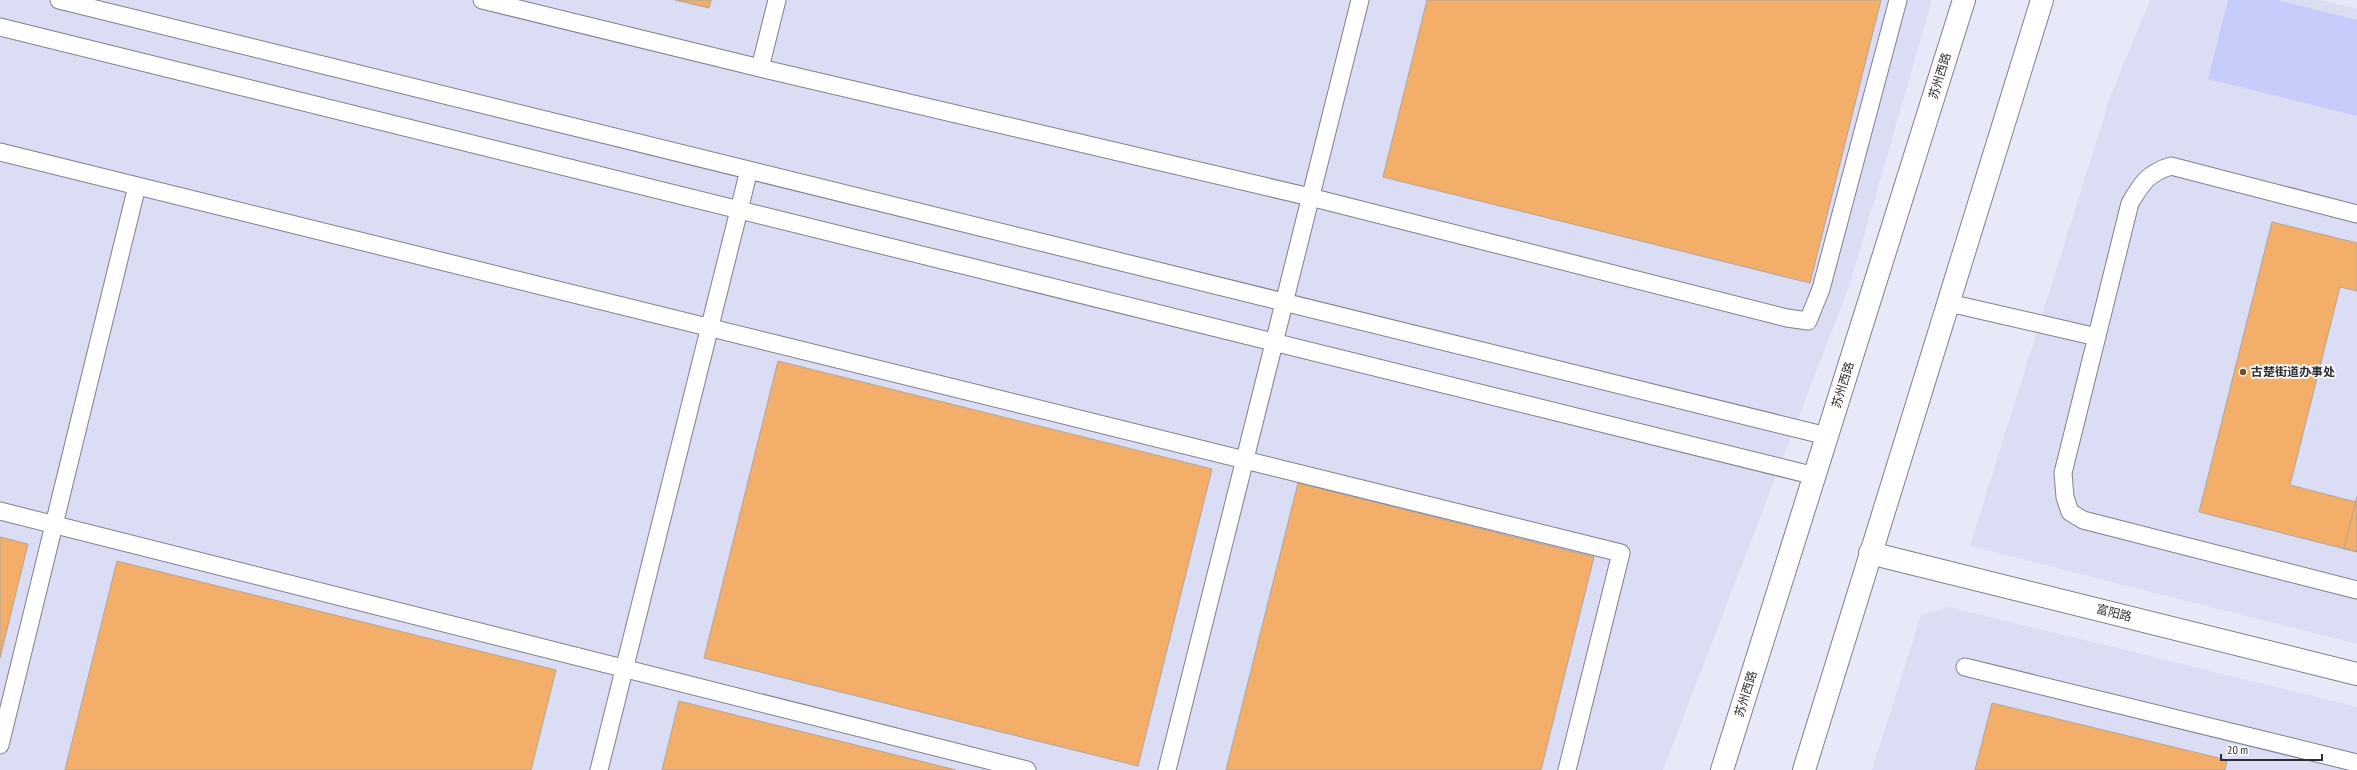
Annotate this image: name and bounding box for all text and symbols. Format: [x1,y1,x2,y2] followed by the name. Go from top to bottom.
[1925,51,1954,101] street label: 苏州西路
[1828,360,1857,410] street label: 苏州西路
[2251,364,2335,379] place label: 古楚街道办事处
[2238,367,2248,377] marker: 古楚街道办事处
[2095,601,2133,624] street label: 富阳路
[1731,669,1760,719] street label: 苏州西路
[2221,736,2322,762] scale bar
[2227,742,2248,757] text: 20 m

